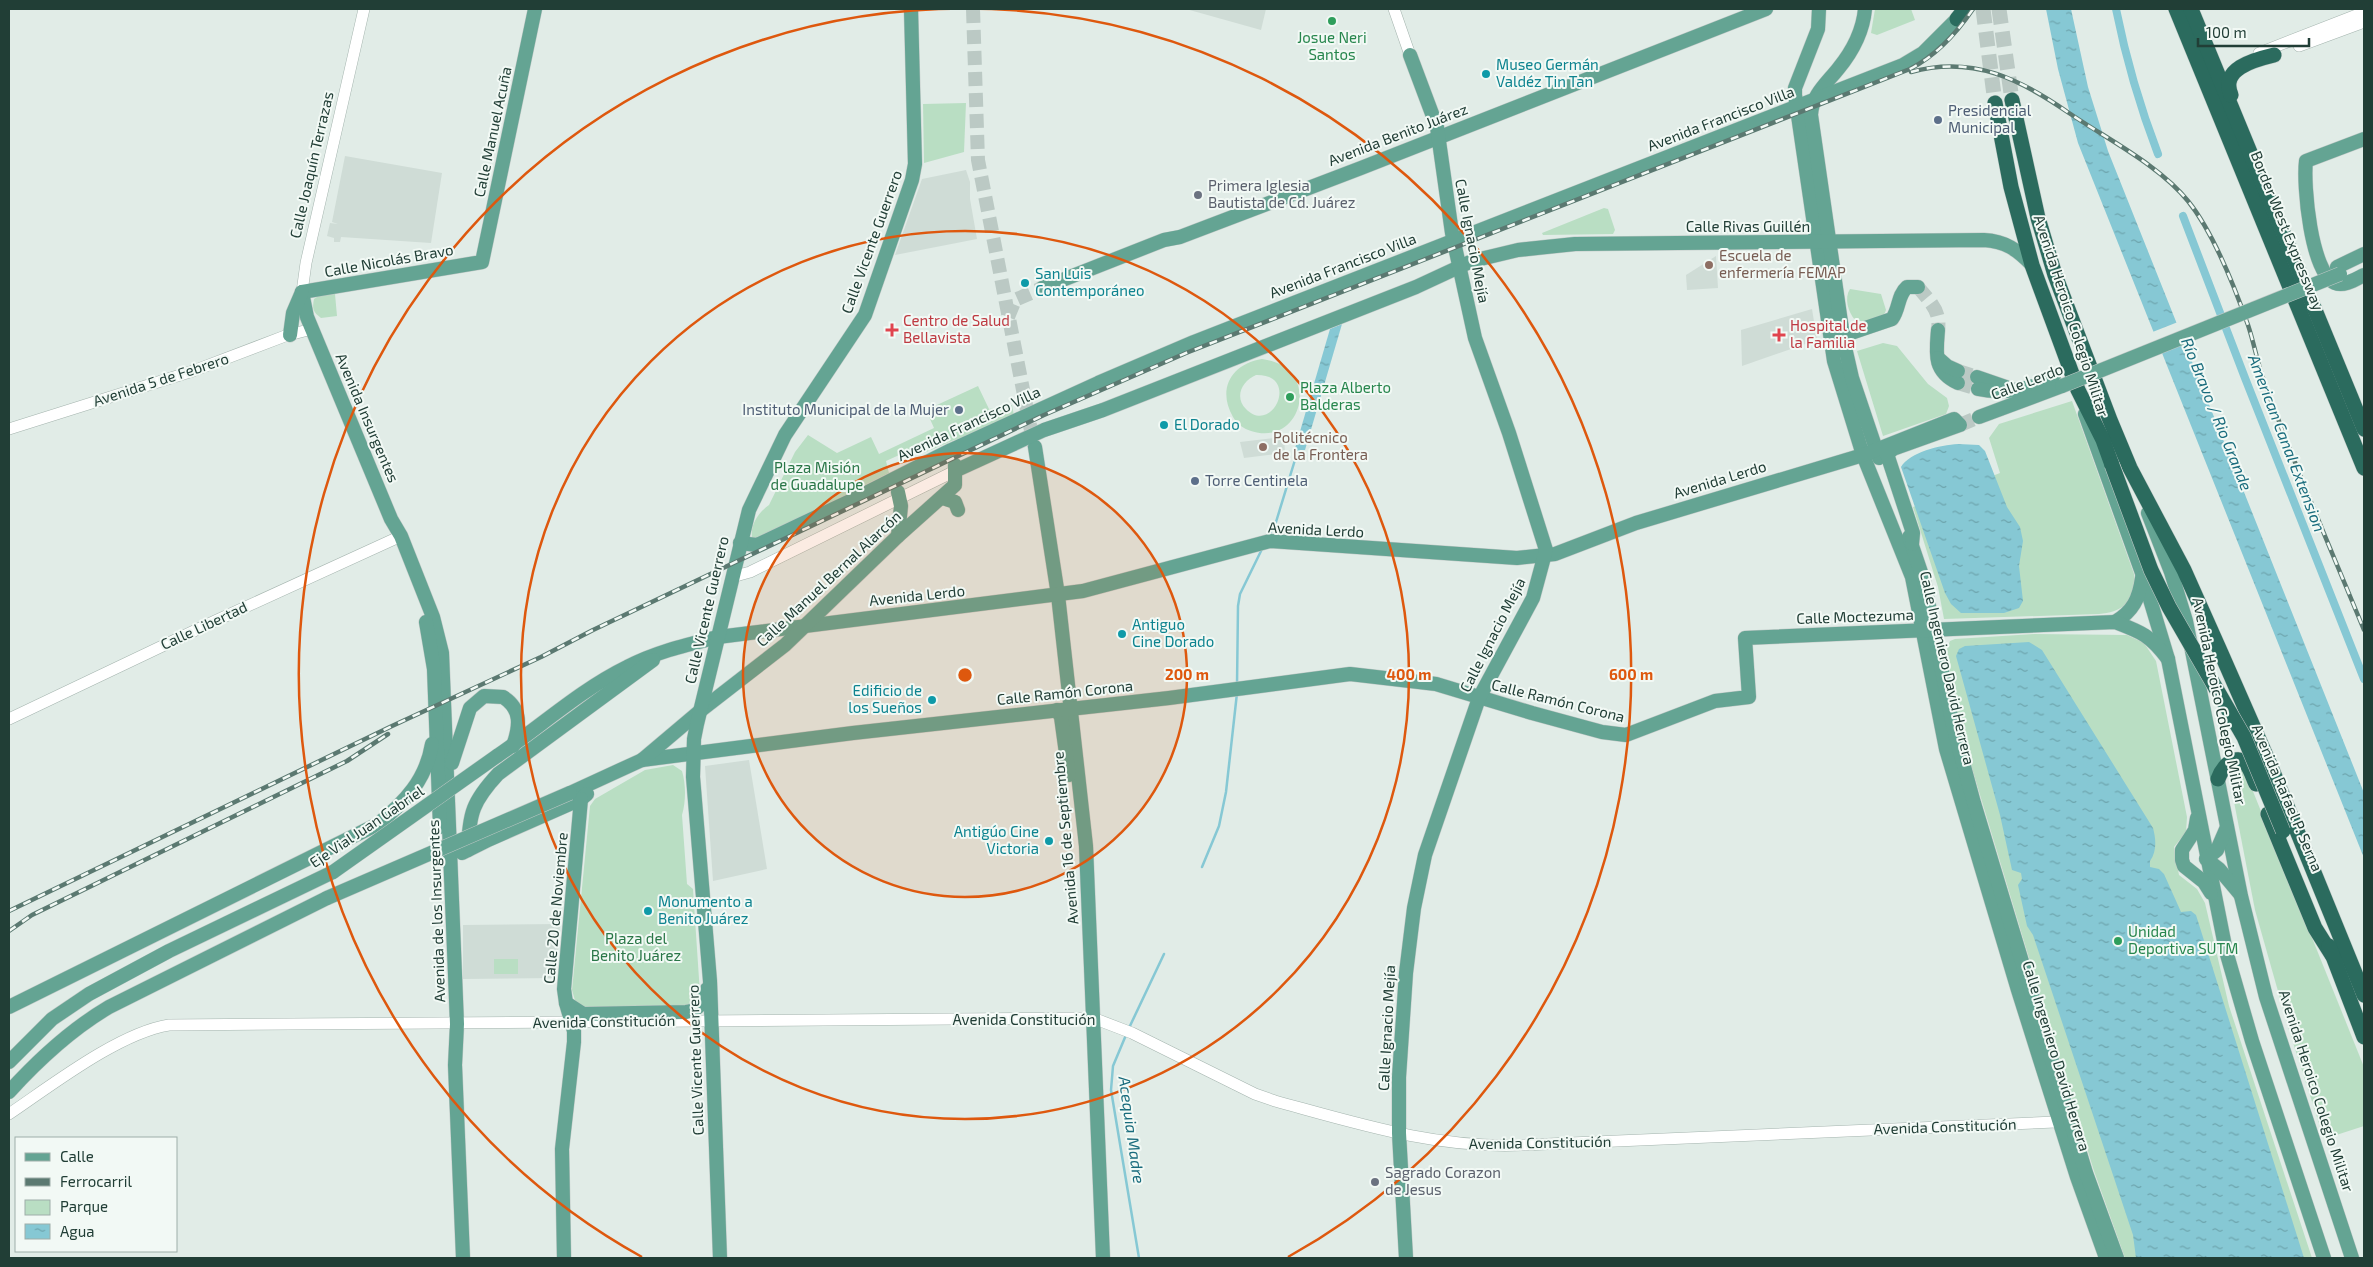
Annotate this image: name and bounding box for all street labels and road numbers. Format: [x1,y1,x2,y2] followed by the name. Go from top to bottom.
[469,65,515,199] street label: Calle Manuel Acuña
[1645,82,1797,154] street label: Avenida Francisco Villa
[285,90,337,240] street label: Calle Joaquín Terrazas
[1325,99,1470,169] street label: Avenida Benito Juárez
[2248,148,2328,313] street label: Border West Expressway
[837,168,905,316] street label: Calle Vicente Guerrero
[1451,177,1494,305] street label: Calle Ignacio Mejía
[2031,212,2113,419] street label: Avenida Heroico Colegio Militar
[1686,217,1810,235] street label: Calle Rivas Guillén
[1267,229,1419,301] street label: Avenida Francisco Villa
[323,240,455,280] street label: Calle Nicolás Bravo
[91,349,231,409] street label: Avenida 5 de Febrero
[333,350,403,485] street label: Avenida Insurgentes
[1988,359,2065,403] street label: Calle Lerdo
[894,382,1043,464] street label: Avenida Francisco Villa
[1671,456,1768,502] street label: Avenida Lerdo
[752,507,904,650] street label: Calle Manuel Bernal Alarcón
[1268,517,1365,541] street label: Avenida Lerdo
[680,534,732,685] street label: Calle Vicente Guerrero
[1917,569,1979,766] street label: Calle Ingeniero David Herrera
[1455,574,1530,695] street label: Calle Ignacio Mejía
[868,581,966,609] street label: Avenida Lerdo
[2189,596,2251,806] street label: Avenida Heroico Colegio Militar
[157,597,250,653] street label: Calle Libertad
[1796,605,1914,627] street label: Calle Moctezuma
[1490,675,1627,725] street label: Calle Ramón Corona
[996,676,1134,708] street label: Calle Ramón Corona
[2249,721,2327,874] street label: Avenida Rafael P. Serna
[1048,751,1082,925] street label: Avenida 16 de Septiembre
[306,781,428,872] street label: Eje Vial Juan Gabriel
[424,819,448,1003] street label: Avenida de los Insurgentes
[539,831,571,985] street label: Calle 20 de Noviembre
[2019,958,2095,1153] street label: Calle Ingeniero David Herrera
[1374,964,1399,1091] street label: Calle Ignacio Mejía
[683,984,707,1136] street label: Calle Vicente Guerrero
[2276,987,2358,1194] street label: Avenida Heroico Colegio Militar
[953,1010,1095,1028] street label: Avenida Constitución
[532,1011,676,1031] street label: Avenida Constitución
[1873,1115,2017,1137] street label: Avenida Constitución
[1468,1132,1612,1152] street label: Avenida Constitución

